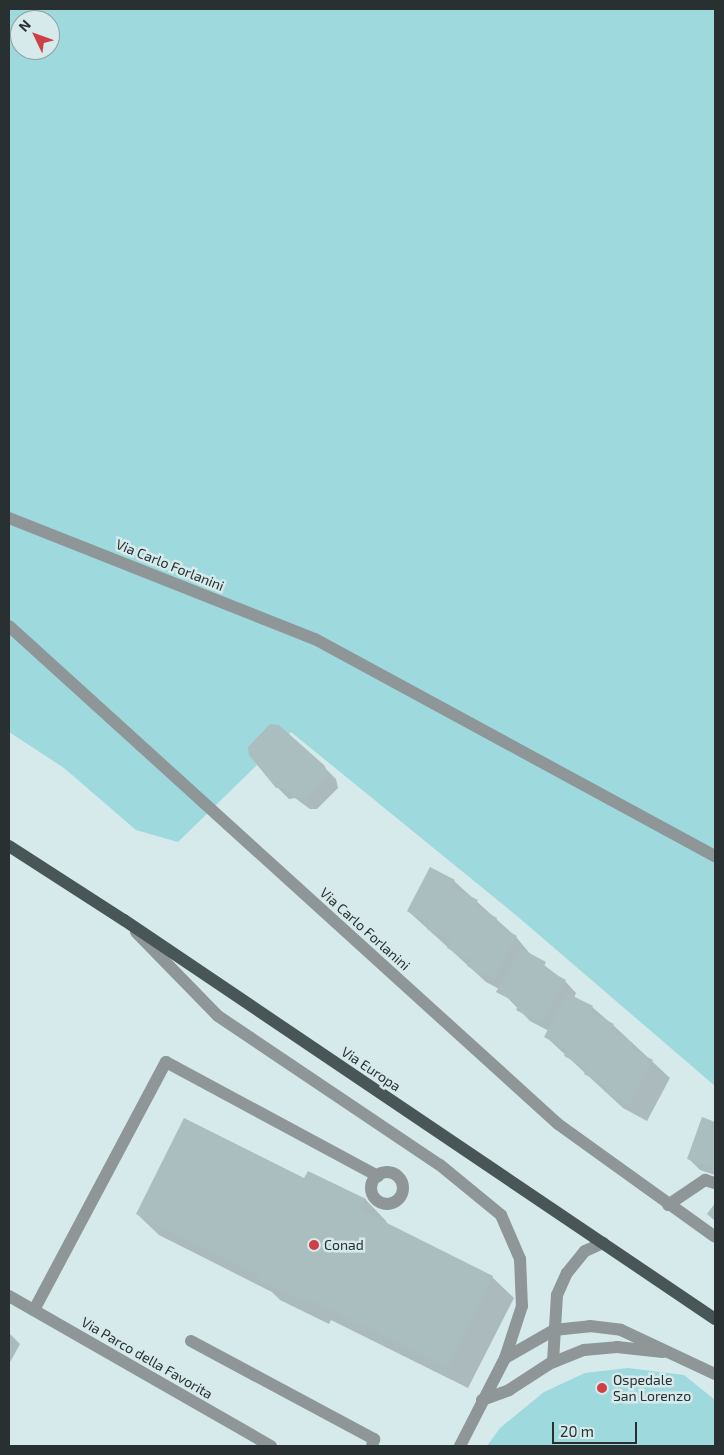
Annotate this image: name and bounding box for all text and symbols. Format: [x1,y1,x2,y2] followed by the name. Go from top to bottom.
[10,10,60,60] north arrow
[15,16,34,35] text: N
[113,536,227,594] street label: Via Carlo Forlanini
[317,884,413,974] street label: Via Carlo Forlanini
[338,1043,404,1095] street label: Via Europa
[324,1237,364,1253] place label: Conad
[308,1239,320,1251] marker: Conad
[78,1313,216,1403] street label: Via Parco della Favorita
[613,1372,691,1404] place label: Ospedale San Lorenzo
[595,1381,609,1395] marker: Ospedale San Lorenzo
[554,1412,639,1444] scale bar
[560,1422,594,1440] text: 20 m

